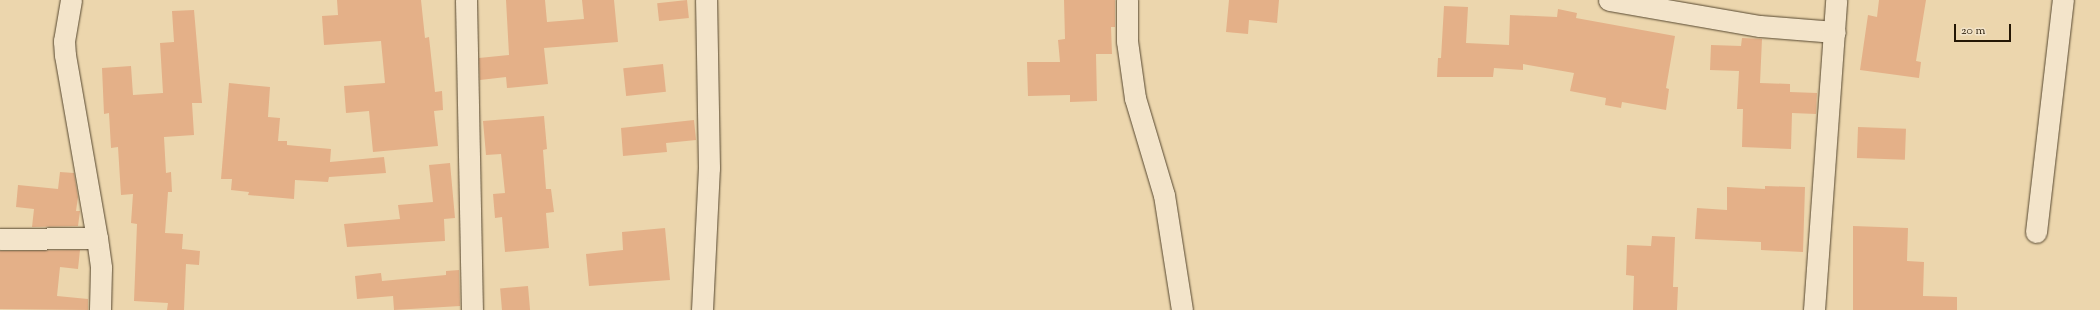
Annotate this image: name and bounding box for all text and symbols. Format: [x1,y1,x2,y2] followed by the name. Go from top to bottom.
[1956,16,2013,42] scale bar
[1961,22,1985,40] text: 20 m

